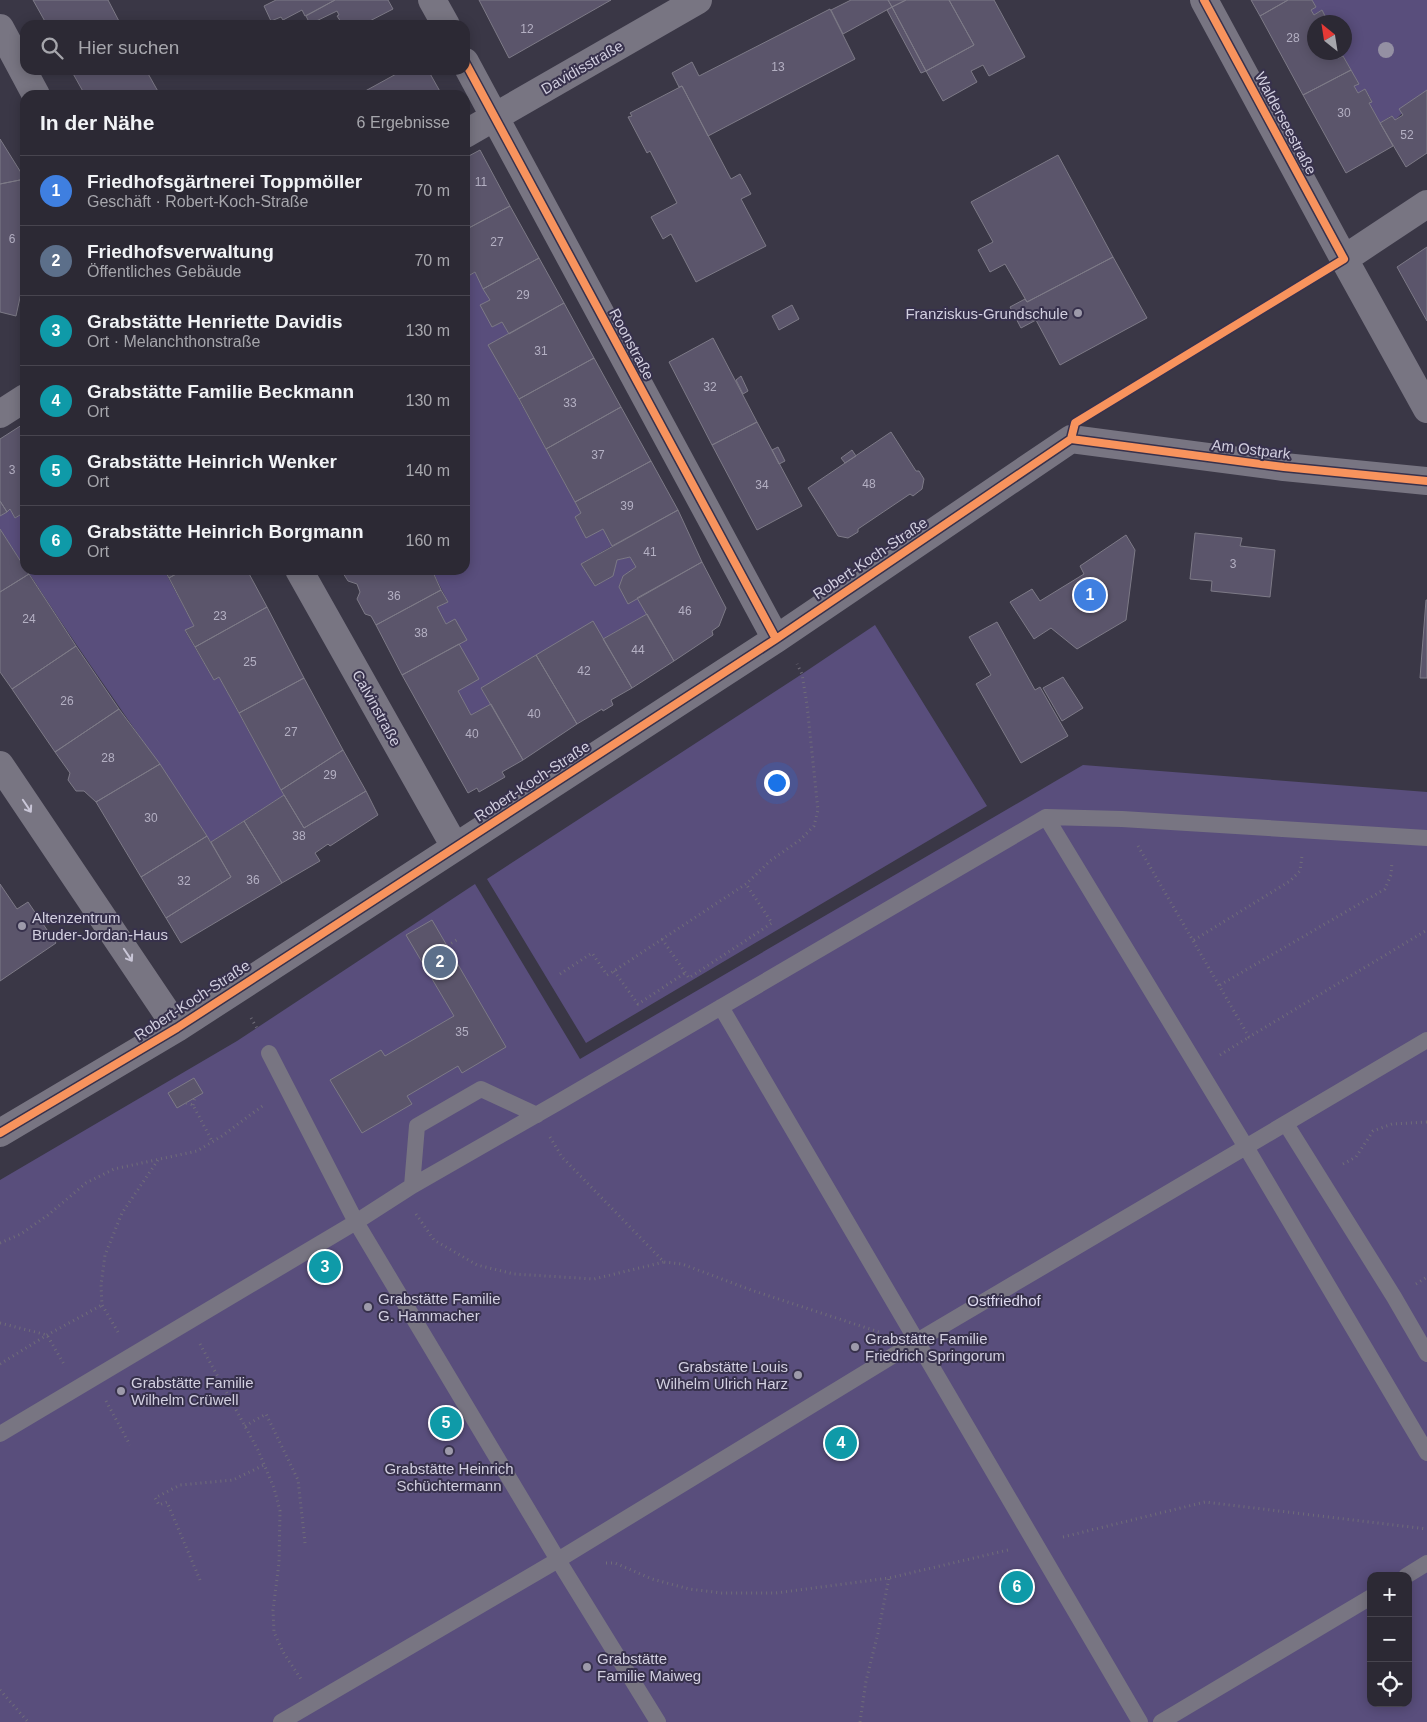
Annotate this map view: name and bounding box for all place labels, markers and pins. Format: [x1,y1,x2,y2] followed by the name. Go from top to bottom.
[905,305,1068,322] place label: Franziskus-Grundschule
[1072,307,1084,319] marker: Franziskus-Grundschule
[1074,576,1106,614] pin: 1
[32,909,168,943] place label: Altenzentrum Bruder-Jordan-Haus
[16,920,28,932] marker: Altenzentrum Bruder-Jordan-Haus
[424,943,456,981] pin: 2
[309,1248,341,1286] pin: 3
[378,1290,501,1324] place label: Grabstätte Familie G. Hammacher
[362,1301,374,1313] marker: Grabstätte Familie G. Hammacher
[865,1330,1005,1364] place label: Grabstätte Familie Friedrich Springorum
[849,1341,861,1353] marker: Grabstätte Familie Friedrich Springorum
[656,1358,788,1392] place label: Grabstätte Louis Wilhelm Ulrich Harz
[792,1369,804,1381] marker: Grabstätte Louis Wilhelm Ulrich Harz
[131,1374,254,1408] place label: Grabstätte Familie Wilhelm Crüwell
[115,1385,127,1397] marker: Grabstätte Familie Wilhelm Crüwell
[430,1404,462,1442] pin: 5
[825,1424,857,1462] pin: 4
[443,1445,455,1457] marker: Grabstätte Heinrich Schüchtermann
[384,1460,514,1494] place label: Grabstätte Heinrich Schüchtermann
[1001,1568,1033,1606] pin: 6
[597,1650,701,1684] place label: Grabstätte Familie Maiweg
[581,1661,593,1673] marker: Grabstätte Familie Maiweg

